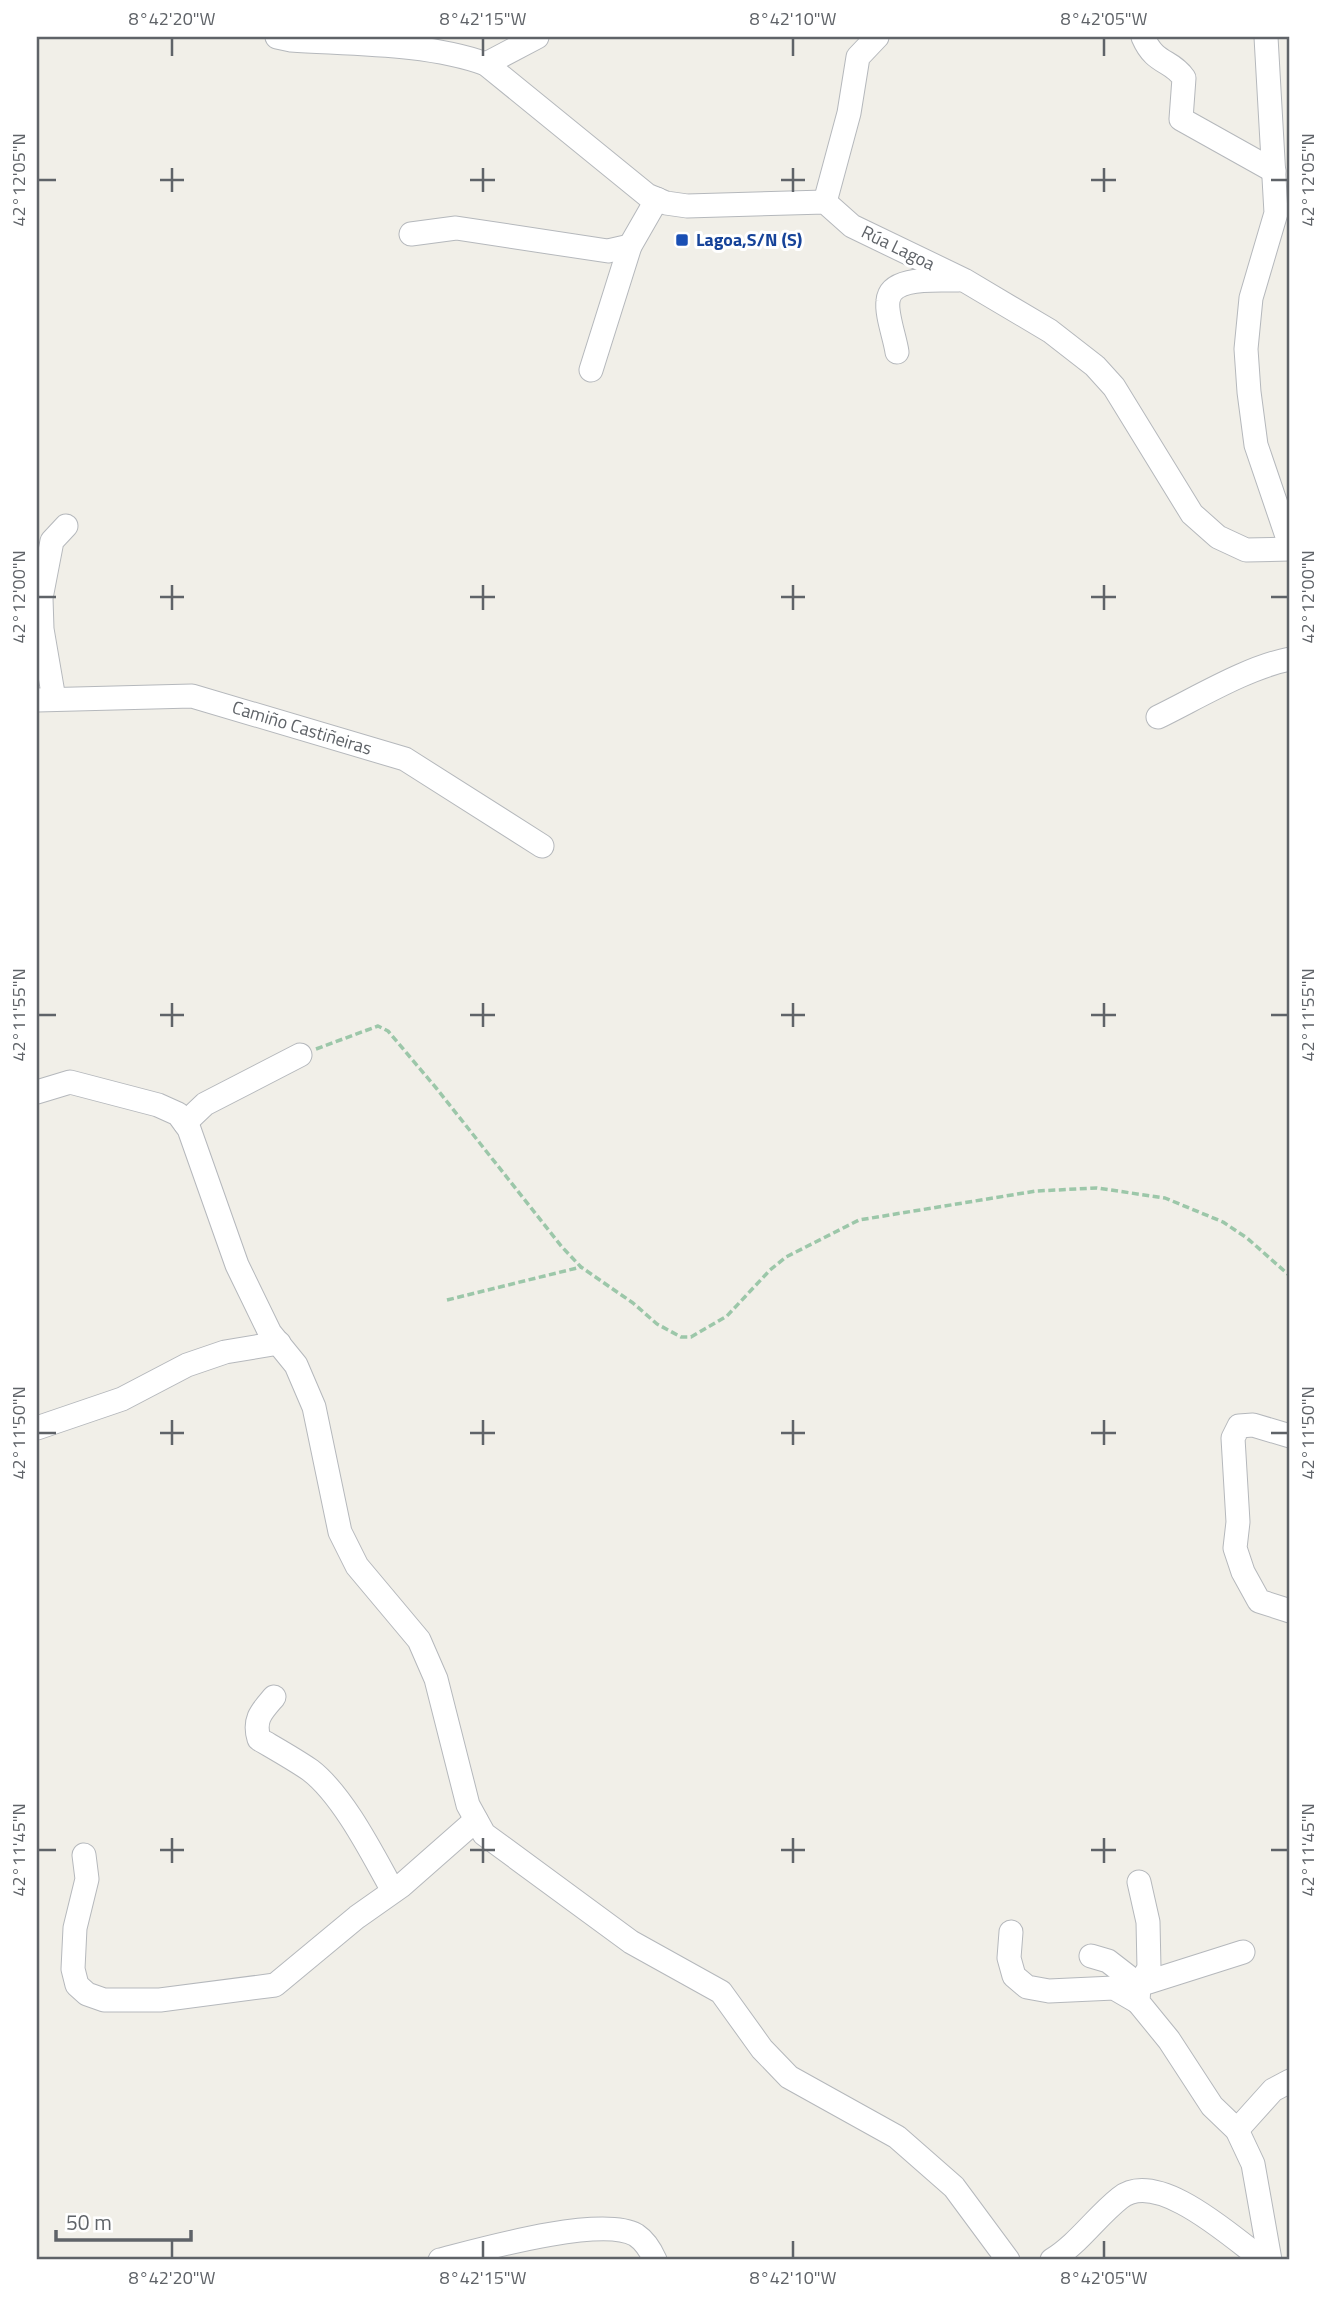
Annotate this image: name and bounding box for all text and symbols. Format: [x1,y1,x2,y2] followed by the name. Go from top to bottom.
[129,5,215,32] text: 8°42'20"W
[440,5,526,32] text: 8°42'15"W
[750,5,836,32] text: 8°42'10"W
[1061,5,1147,32] text: 8°42'05"W
[5,133,32,227] text: 42°12'05"N
[1294,133,1321,227] text: 42°12'05"N
[857,218,940,277] street label: Rúa Lagoa
[696,226,802,253] place label: Lagoa,S/N (S)
[674,232,690,248] marker: Lagoa,S/N (S)
[5,550,32,644] text: 42°12'00"N
[1294,550,1321,644] text: 42°12'00"N
[229,693,375,762] street label: Camiño Castiñeiras
[5,968,32,1062] text: 42°11'55"N
[1294,968,1321,1062] text: 42°11'55"N
[5,1386,32,1480] text: 42°11'50"N
[1294,1386,1321,1480] text: 42°11'50"N
[5,1803,32,1897] text: 42°11'45"N
[1294,1803,1321,1897] text: 42°11'45"N
[56,2199,191,2243] scale bar
[66,2206,112,2238] text: 50 m
[129,2264,215,2291] text: 8°42'20"W
[440,2264,526,2291] text: 8°42'15"W
[750,2264,836,2291] text: 8°42'10"W
[1061,2264,1147,2291] text: 8°42'05"W

